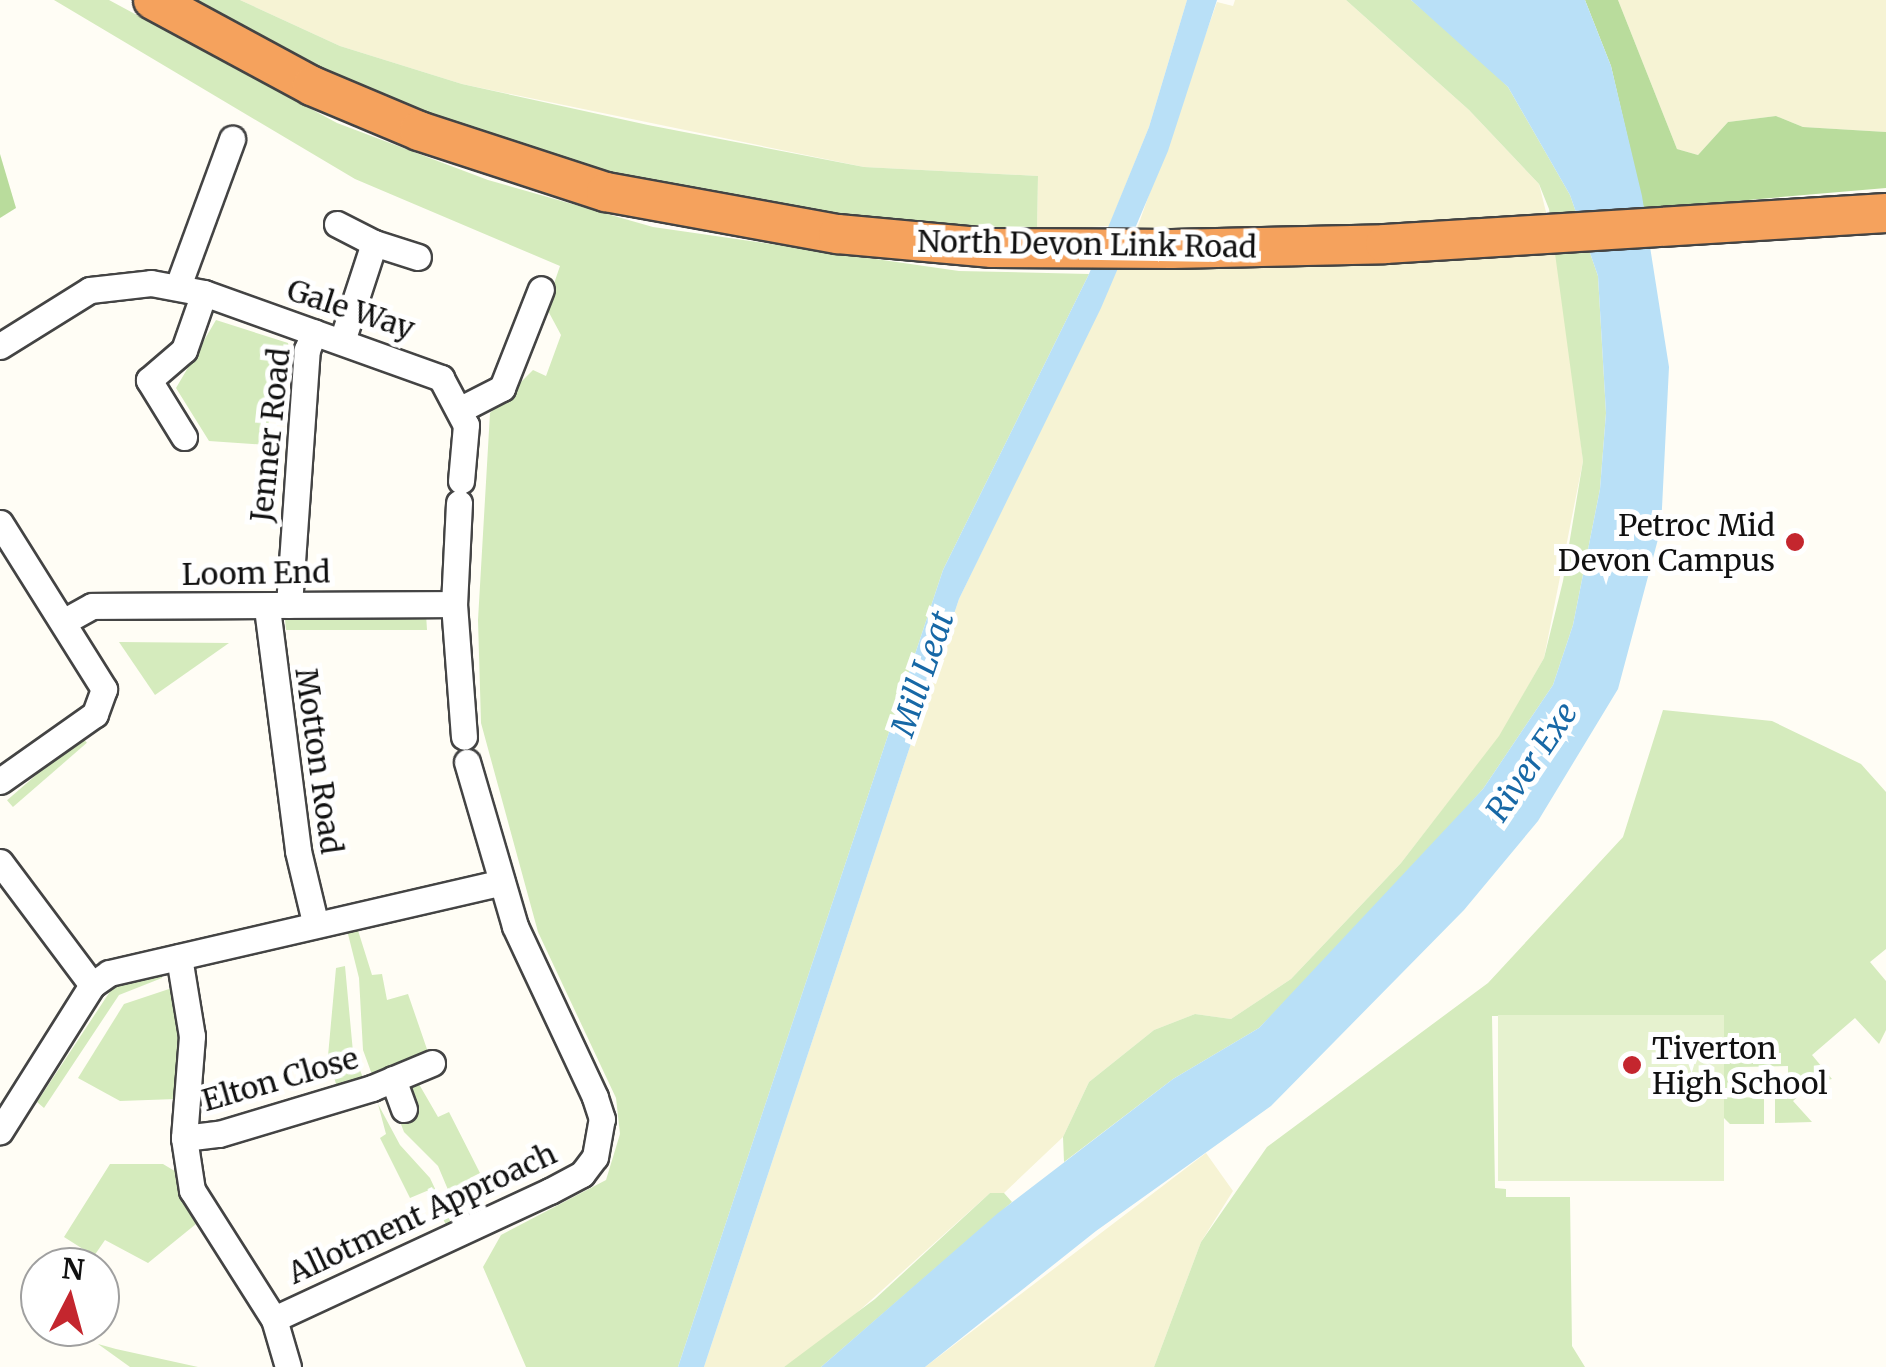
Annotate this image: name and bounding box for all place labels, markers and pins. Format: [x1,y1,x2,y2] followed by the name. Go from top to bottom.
[1558,507,1775,578] place label: Petroc Mid Devon Campus
[1784,531,1806,553] marker: Petroc Mid Devon Campus
[1652,1030,1828,1100] place label: Tiverton High School
[1621,1054,1643,1076] marker: Tiverton High School

